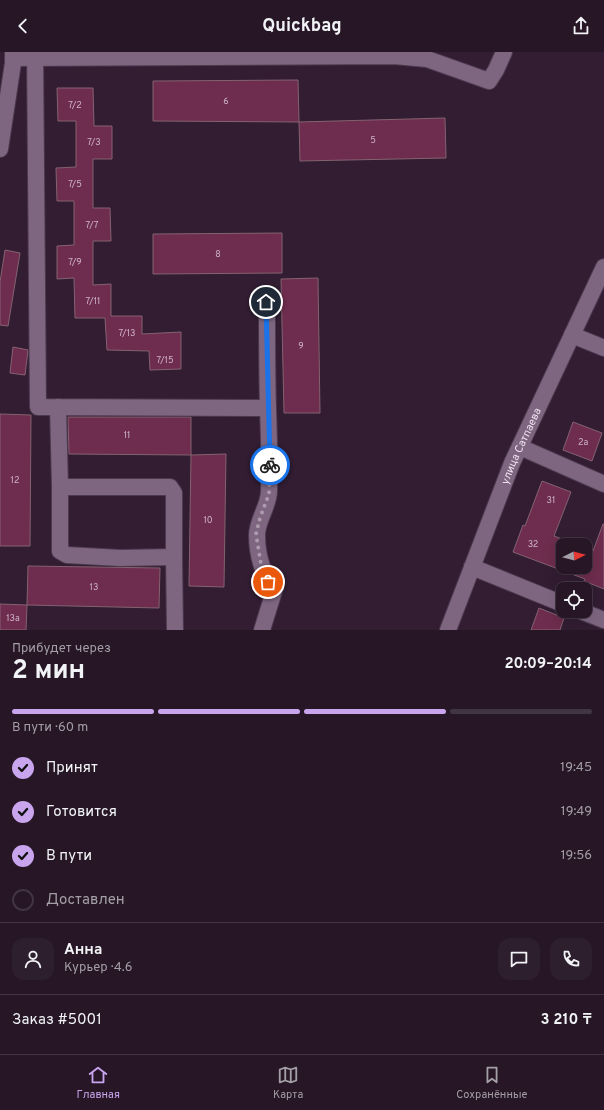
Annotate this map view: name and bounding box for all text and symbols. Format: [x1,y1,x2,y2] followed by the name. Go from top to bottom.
[12,15,34,37] icon: back
[262,15,342,38] text: Quickbag
[570,15,592,37] icon: share
[223,96,229,107] house number: 6
[68,100,82,111] house number: 7/2
[370,135,376,146] house number: 5
[87,137,101,148] house number: 7/3
[68,179,82,190] house number: 7/5
[86,220,99,231] house number: 7/7
[215,249,221,260] house number: 8
[68,257,82,268] house number: 7/9
[249,285,283,319] pin
[255,291,277,313] icon: home
[86,296,100,307] house number: 7/11
[119,328,135,339] house number: 7/13
[298,341,304,352] house number: 9
[156,355,174,366] house number: 7/15
[498,405,545,487] street label: улица Сатпаева
[124,430,130,441] house number: 11
[578,437,588,448] house number: 2а
[250,445,290,485] courier
[259,454,281,476] icon: bike
[11,475,19,486] house number: 12
[547,495,555,506] house number: 31
[203,515,213,526] house number: 10
[556,538,592,574] north arrow
[556,538,592,618] map controls
[528,539,538,550] house number: 32
[251,565,285,599] pin
[257,571,279,593] icon: bag
[90,582,98,593] house number: 13
[556,582,592,618] button: locate
[6,613,20,624] house number: 13а
[12,641,111,657] text: Прибудет через
[12,655,85,688] text: 2 мин
[504,655,592,674] text: 20:09–20:14
[12,720,88,736] text: В пути · 60 m
[12,757,34,779] icon: check
[46,759,98,778] text: Принят
[560,760,592,776] text: 19:45
[12,801,34,823] icon: check
[46,803,117,822] text: Готовится
[561,804,592,820] text: 19:49
[12,845,34,867] icon: check
[46,847,92,866] text: В пути
[561,848,592,864] text: 19:56
[46,891,125,910] text: Доставлен
[12,938,54,980] button: person
[498,938,540,980] button: chat
[550,938,592,980] button: phone
[64,941,102,960] text: Анна
[64,960,133,976] text: Курьер · 4.6
[12,1011,102,1030] text: Заказ #5001
[541,1011,592,1030] text: 3 210 ₸
[76,1064,120,1102] tab: Главная
[273,1064,303,1102] tab: Карта
[456,1064,528,1102] tab: Сохранённые

